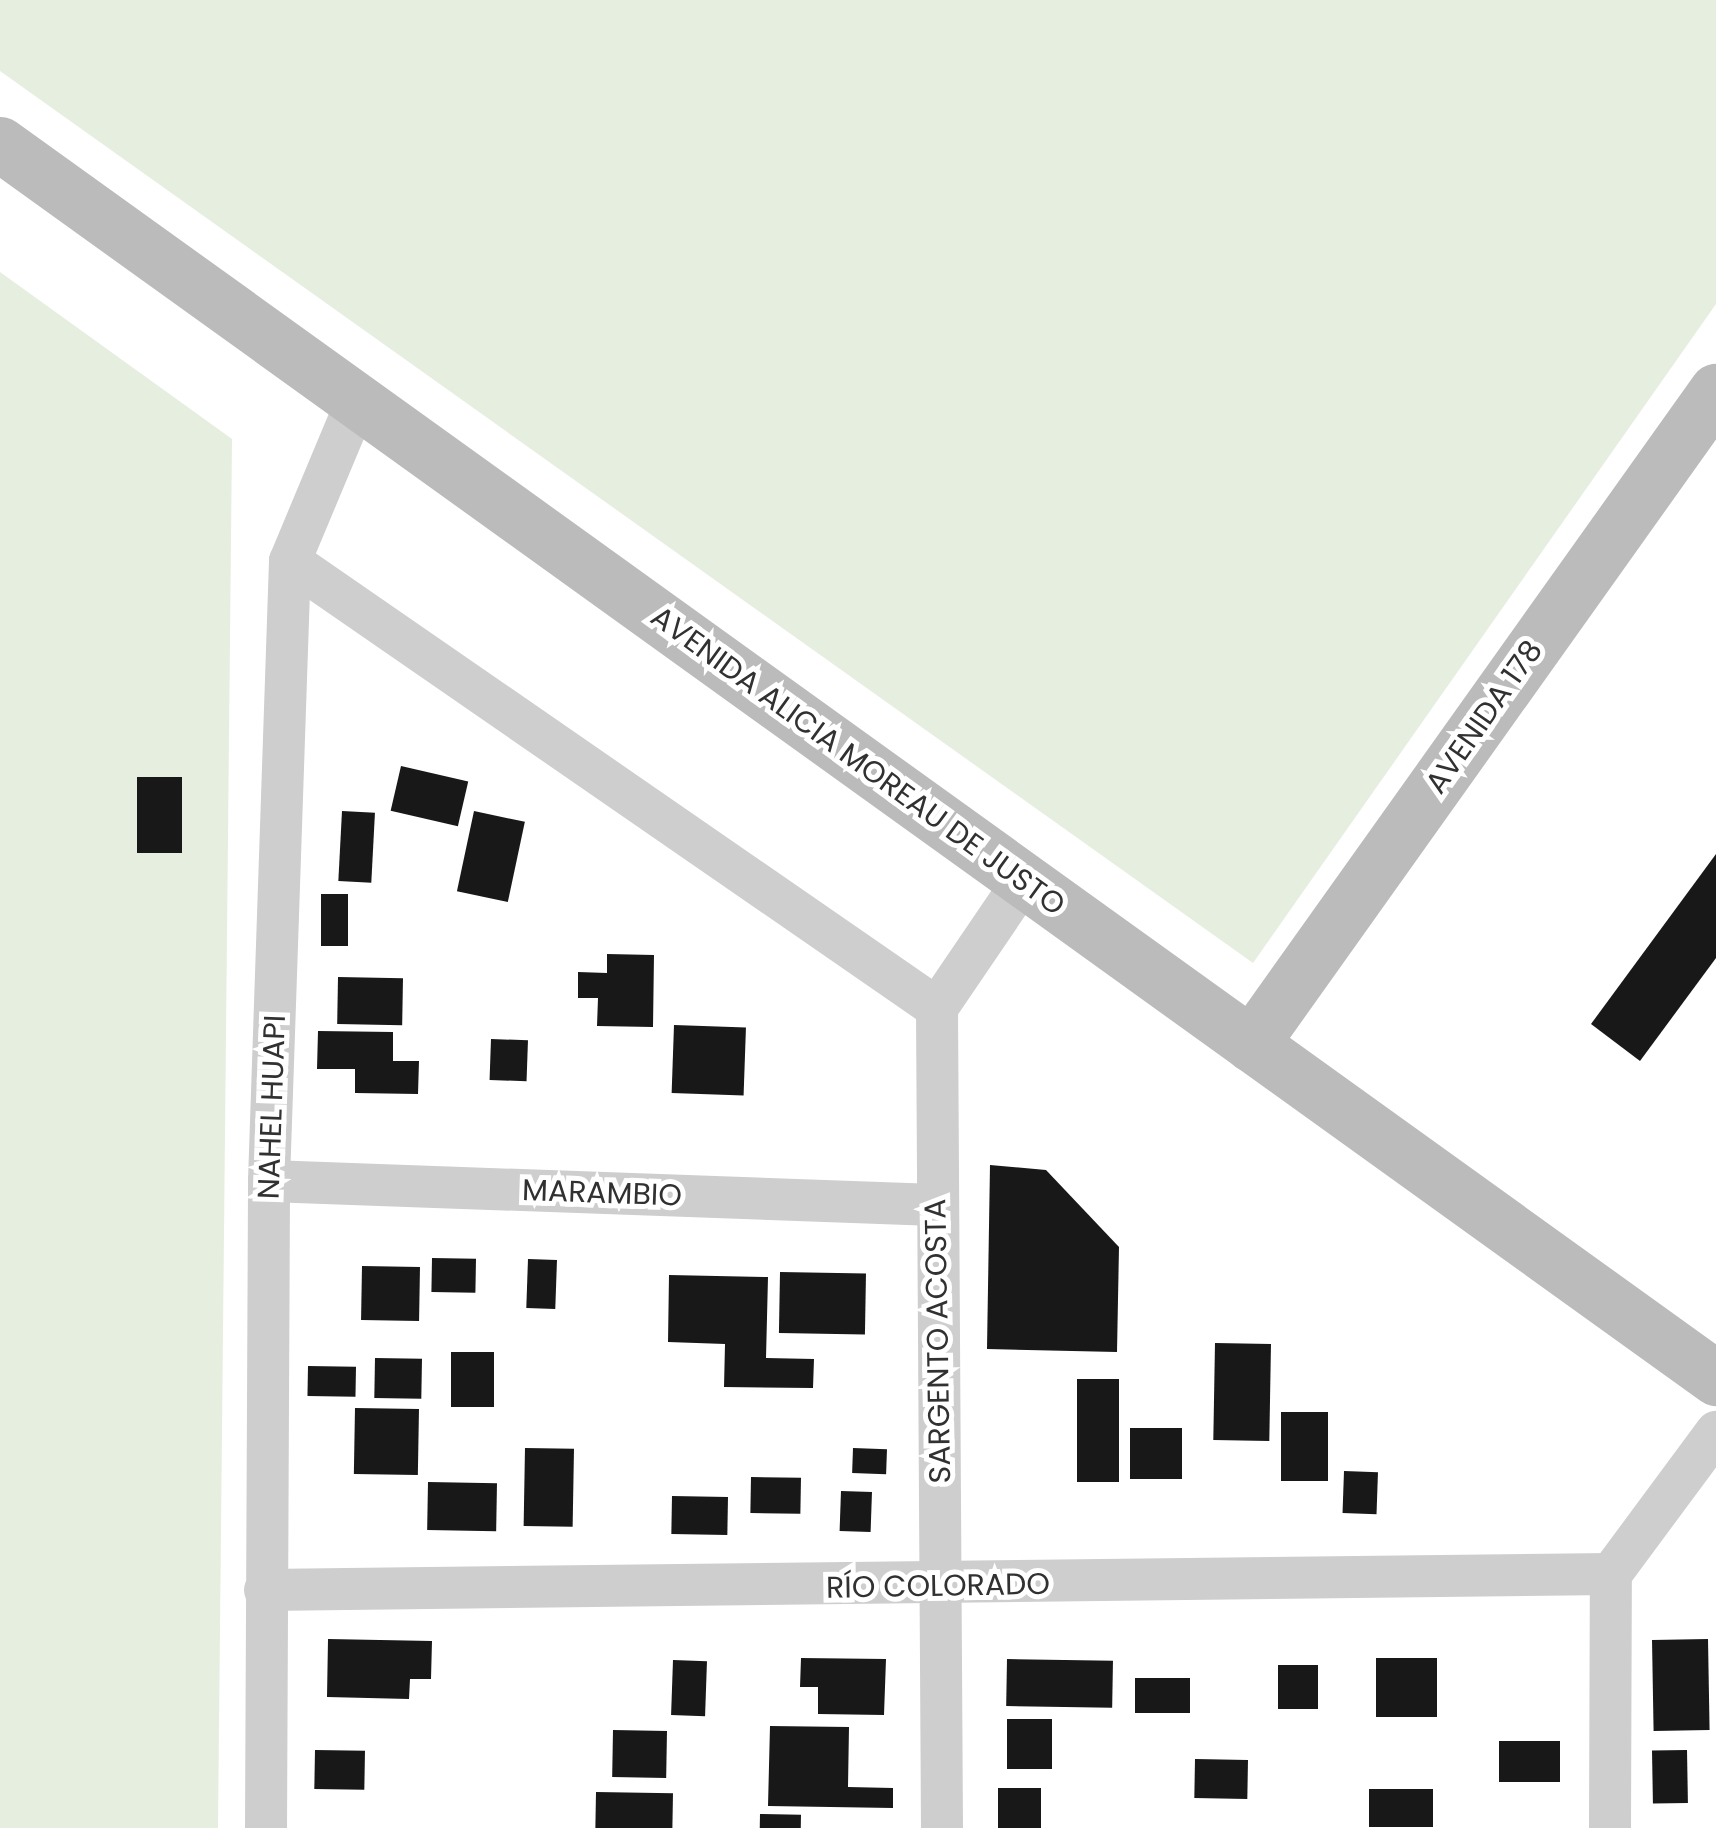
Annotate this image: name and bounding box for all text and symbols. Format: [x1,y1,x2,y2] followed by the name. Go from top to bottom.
[644,599,1072,923] street label: AVENIDA ALICIA MOREAU DE JUSTO
[1418,633,1550,801] street label: AVENIDA 178
[251,1014,293,1200] street label: NAHEL HUAPI
[522,1172,682,1214] street label: MARAMBIO
[918,1198,958,1484] street label: SARGENTO ACOSTA
[826,1566,1050,1606] street label: RÍO COLORADO

